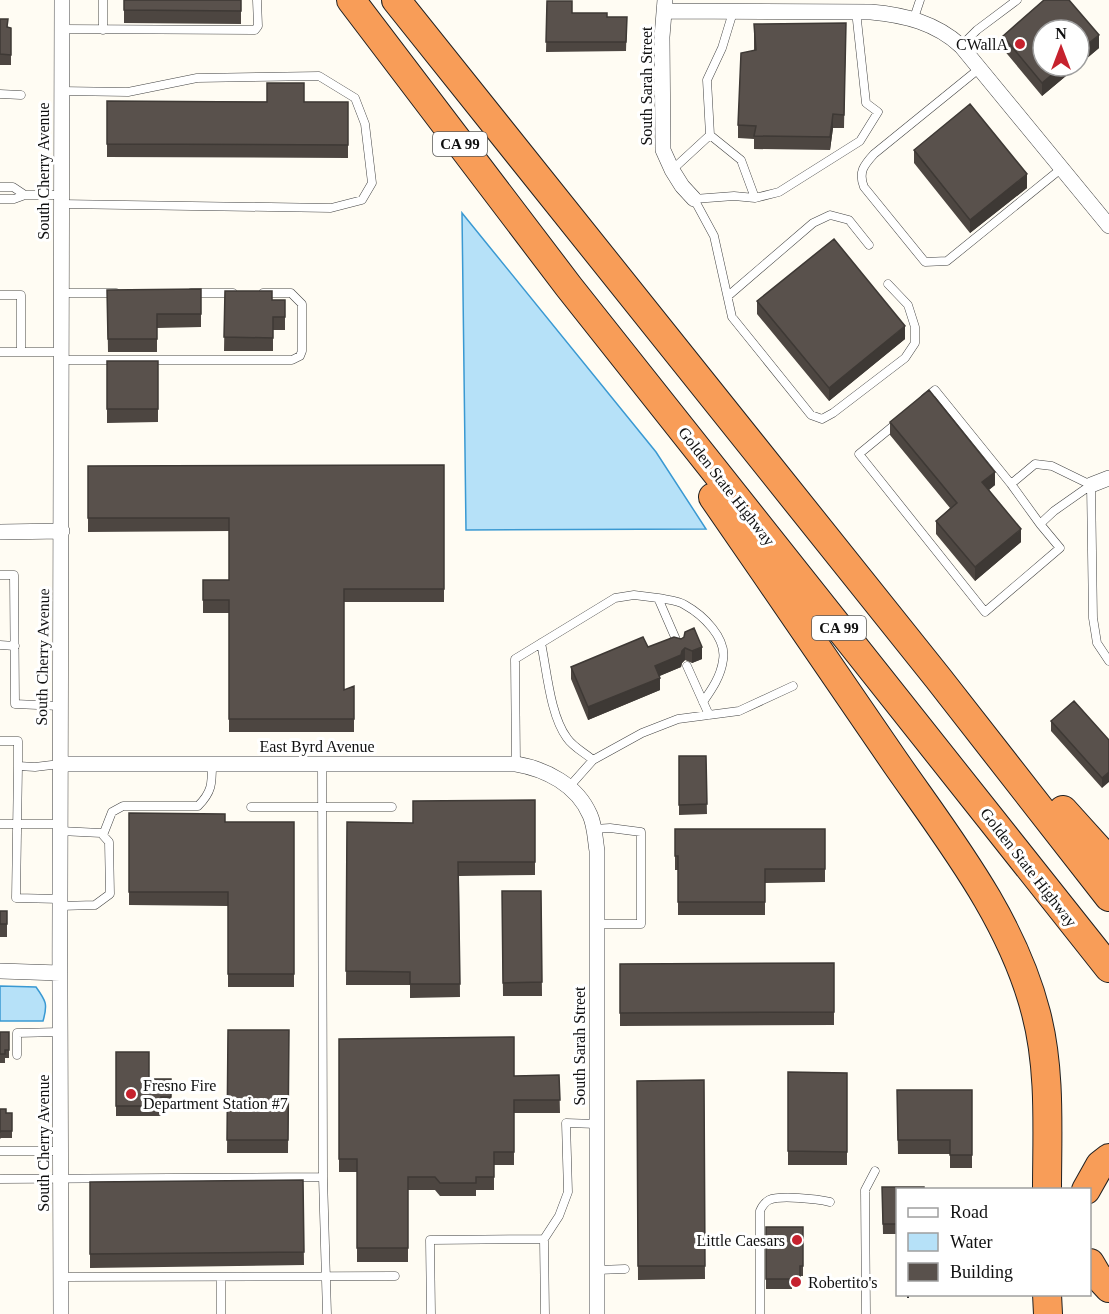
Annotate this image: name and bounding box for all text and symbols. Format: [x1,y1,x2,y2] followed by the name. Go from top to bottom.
[1031,18,1091,78] north arrow
[1055,25,1067,42] text: N
[638,26,655,146] street label: South Sarah Street
[956,36,1008,53] place label: CWallA
[1013,37,1027,51] marker: CWallA
[35,102,53,240] street label: South Cherry Avenue
[433,132,487,156] road number: CA 99
[674,424,778,550] street label: Golden State Highway
[33,588,53,726] street label: South Cherry Avenue
[812,616,866,640] road number: CA 99
[259,738,375,756] street label: East Byrd Avenue
[976,805,1080,931] street label: Golden State Highway
[571,986,588,1106] street label: South Sarah Street
[35,1074,53,1212] street label: South Cherry Avenue
[143,1077,288,1113] place label: Fresno Fire Department Station #7
[124,1087,138,1101] marker: Fresno Fire Department Station #7
[896,1188,1091,1296] legend
[950,1202,988,1222] text: Road
[697,1232,785,1249] place label: Little Caesars
[950,1232,993,1252] text: Water
[790,1233,804,1247] marker: Little Caesars
[950,1262,1013,1282] text: Building
[808,1274,878,1291] place label: Robertito's
[789,1275,803,1289] marker: Robertito's

